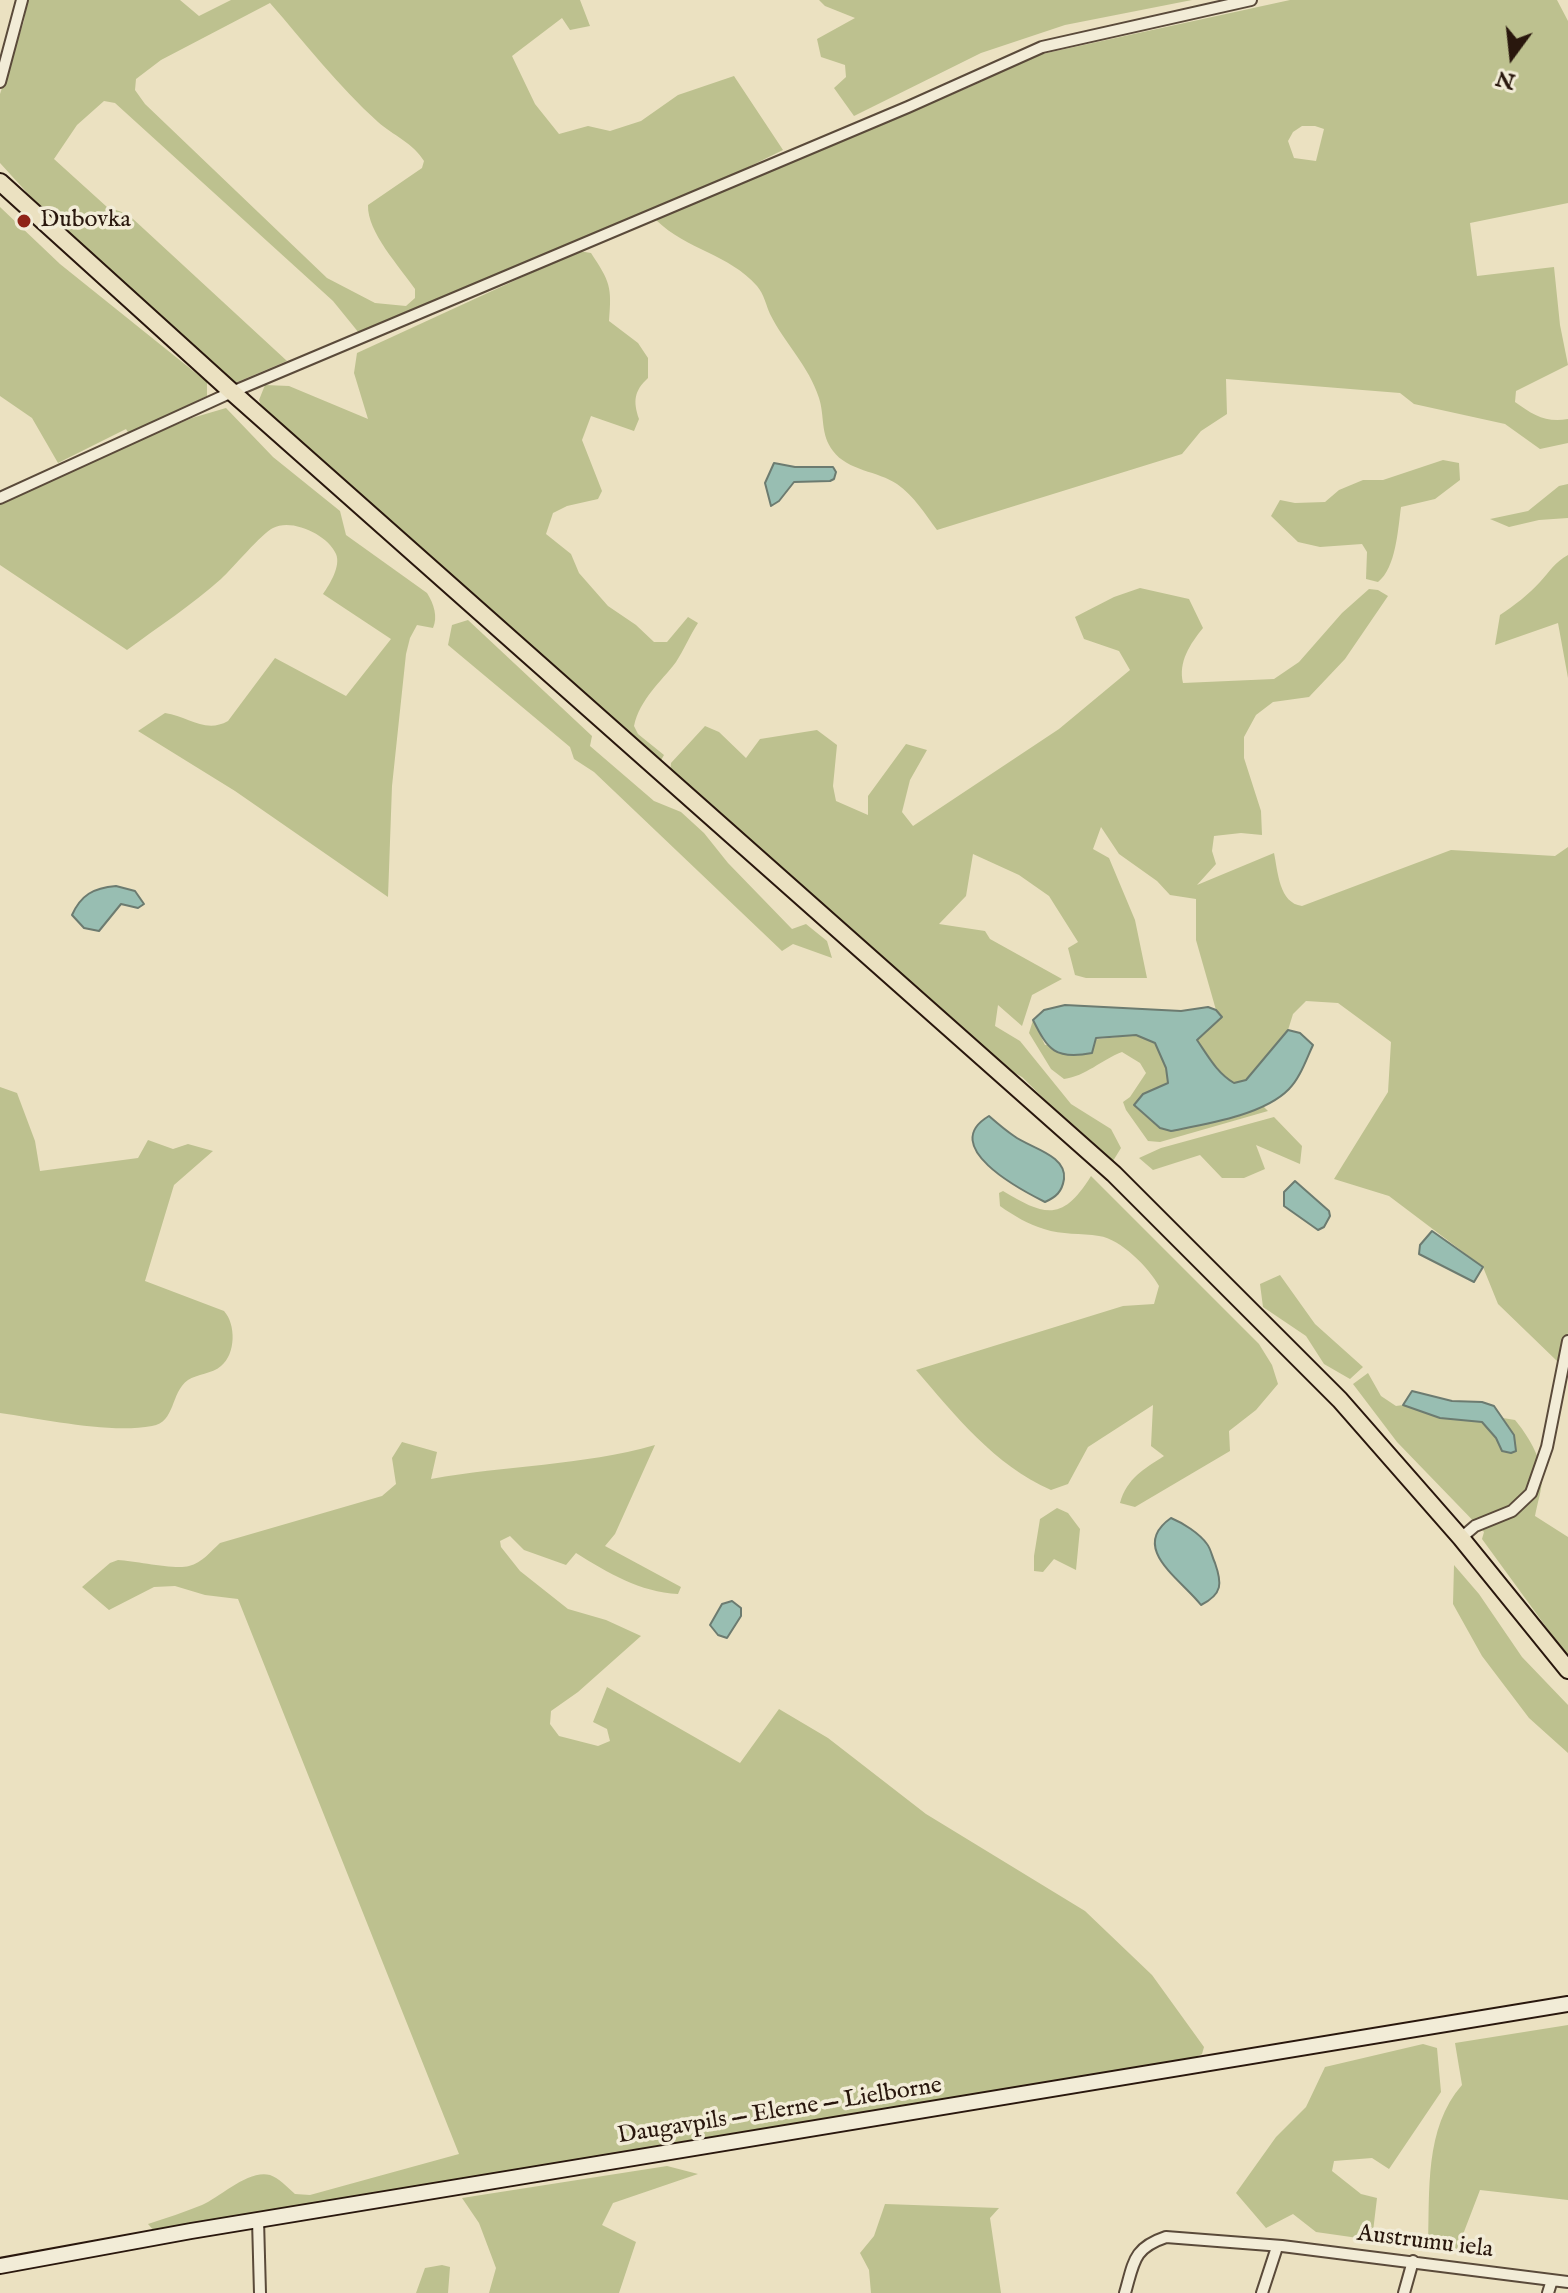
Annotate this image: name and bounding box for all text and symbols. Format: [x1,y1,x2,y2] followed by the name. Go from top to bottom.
[1472,16,1552,96] north arrow
[1493,63,1519,95] text: N
[40,207,131,235] place label: Dubovka
[15,212,33,230] marker: Dubovka
[616,2072,944,2152] street label: Daugavpils — Elerne — Lielborne
[1355,2220,1495,2266] street label: Austrumu iela

